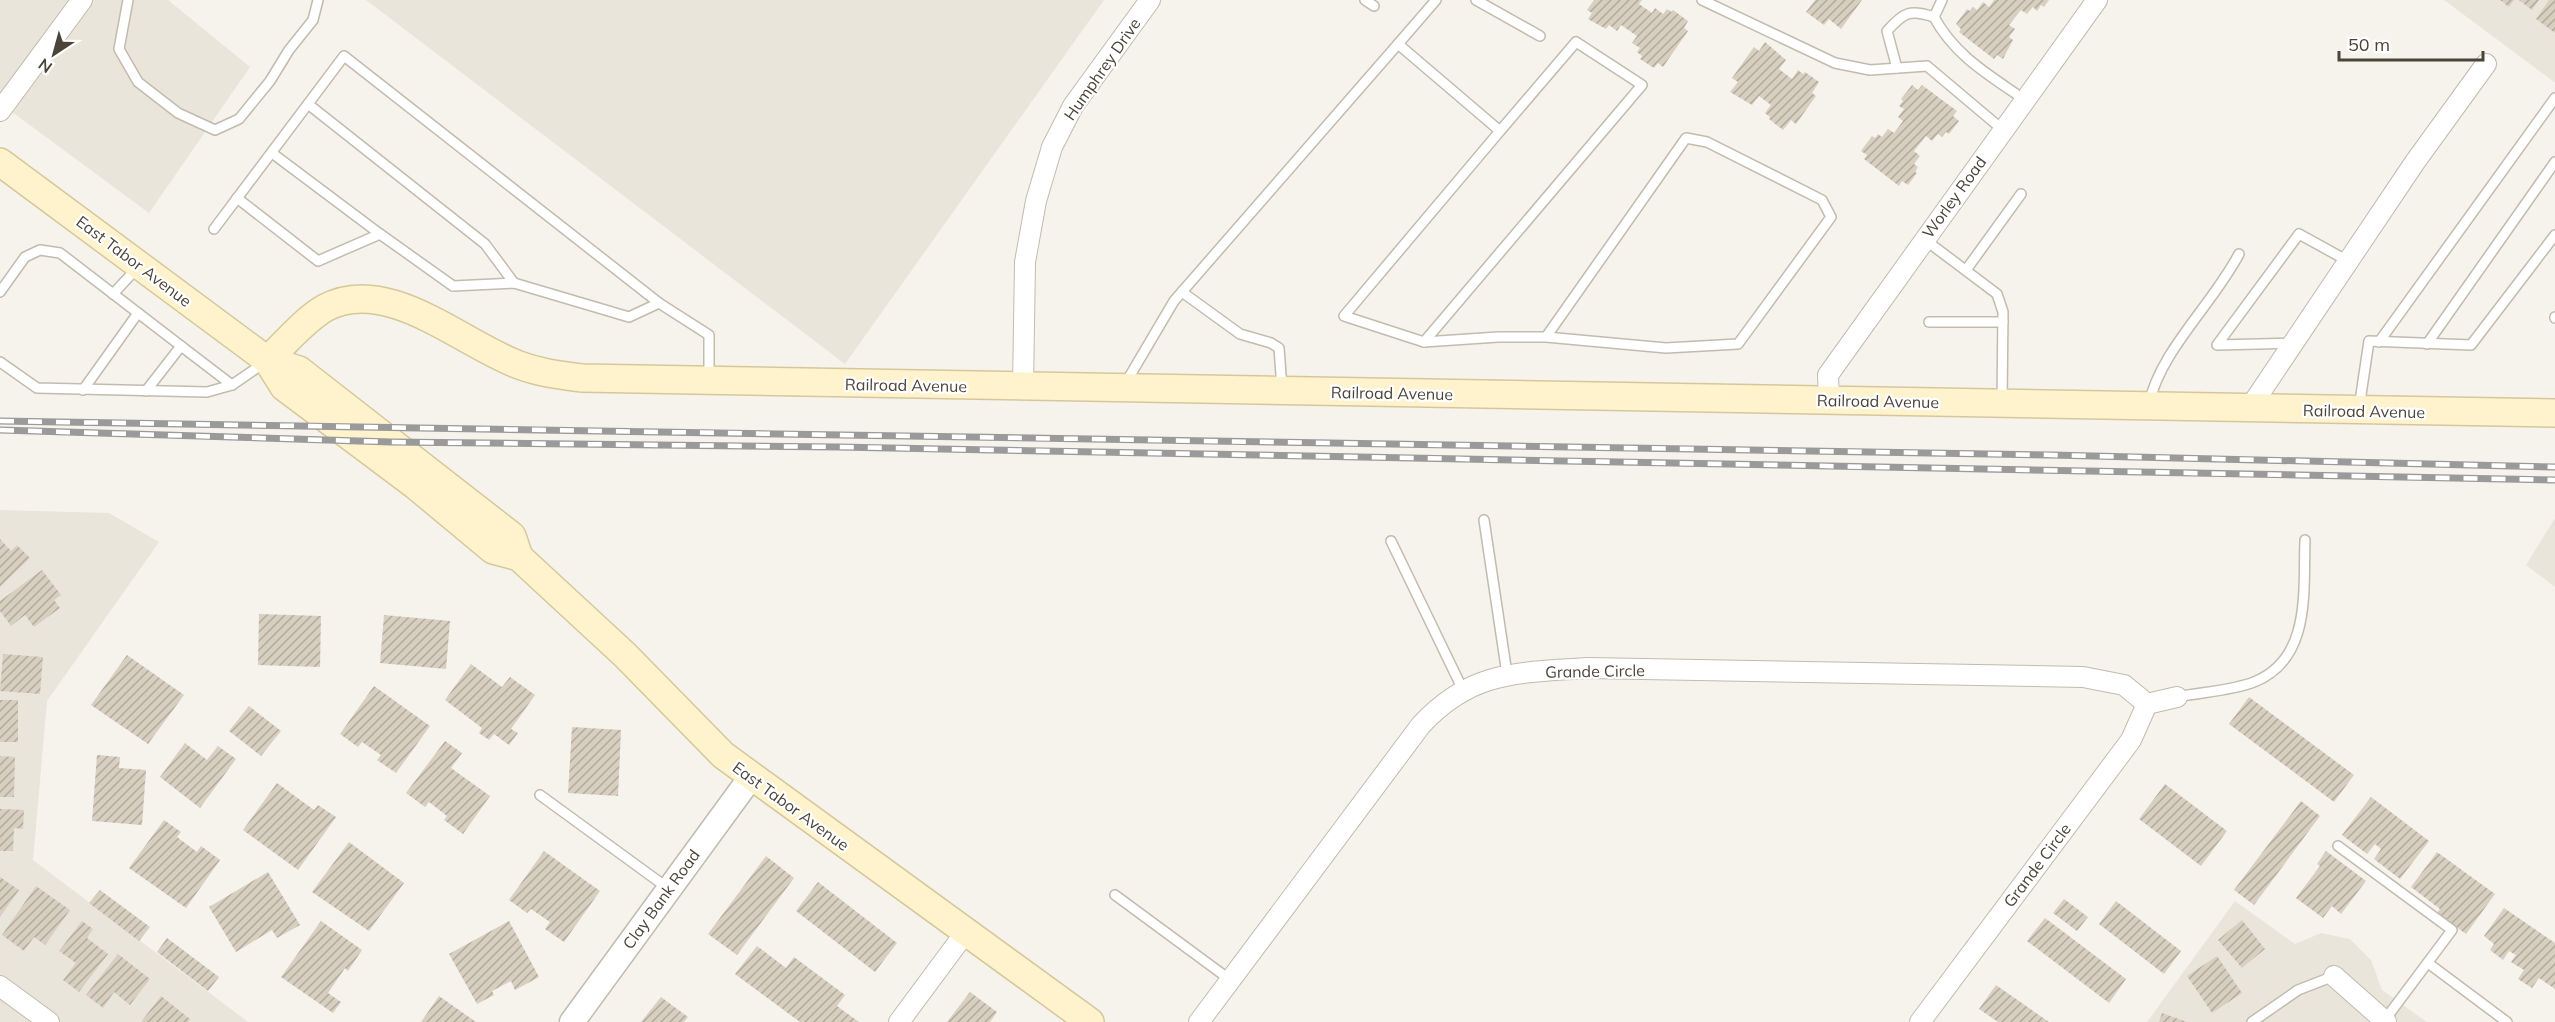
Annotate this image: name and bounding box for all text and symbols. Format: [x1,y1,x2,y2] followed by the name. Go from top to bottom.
[1059,14,1145,124] street label: Humphrey Drive
[24,24,84,84] north arrow
[2339,24,2483,62] scale bar
[2348,33,2390,56] text: 50 m
[34,54,56,78] text: N
[1918,152,1990,242] street label: Worley Road
[72,211,196,311] street label: East Tabor Avenue
[845,374,967,396] street label: Railroad Avenue
[1331,382,1453,404] street label: Railroad Avenue
[1817,390,1939,412] street label: Railroad Avenue
[2303,400,2425,422] street label: Railroad Avenue
[1545,660,1645,682] street label: Grande Circle
[729,757,853,855] street label: East Tabor Avenue
[1999,819,2075,911] street label: Grande Circle
[618,845,704,953] street label: Clay Bank Road

